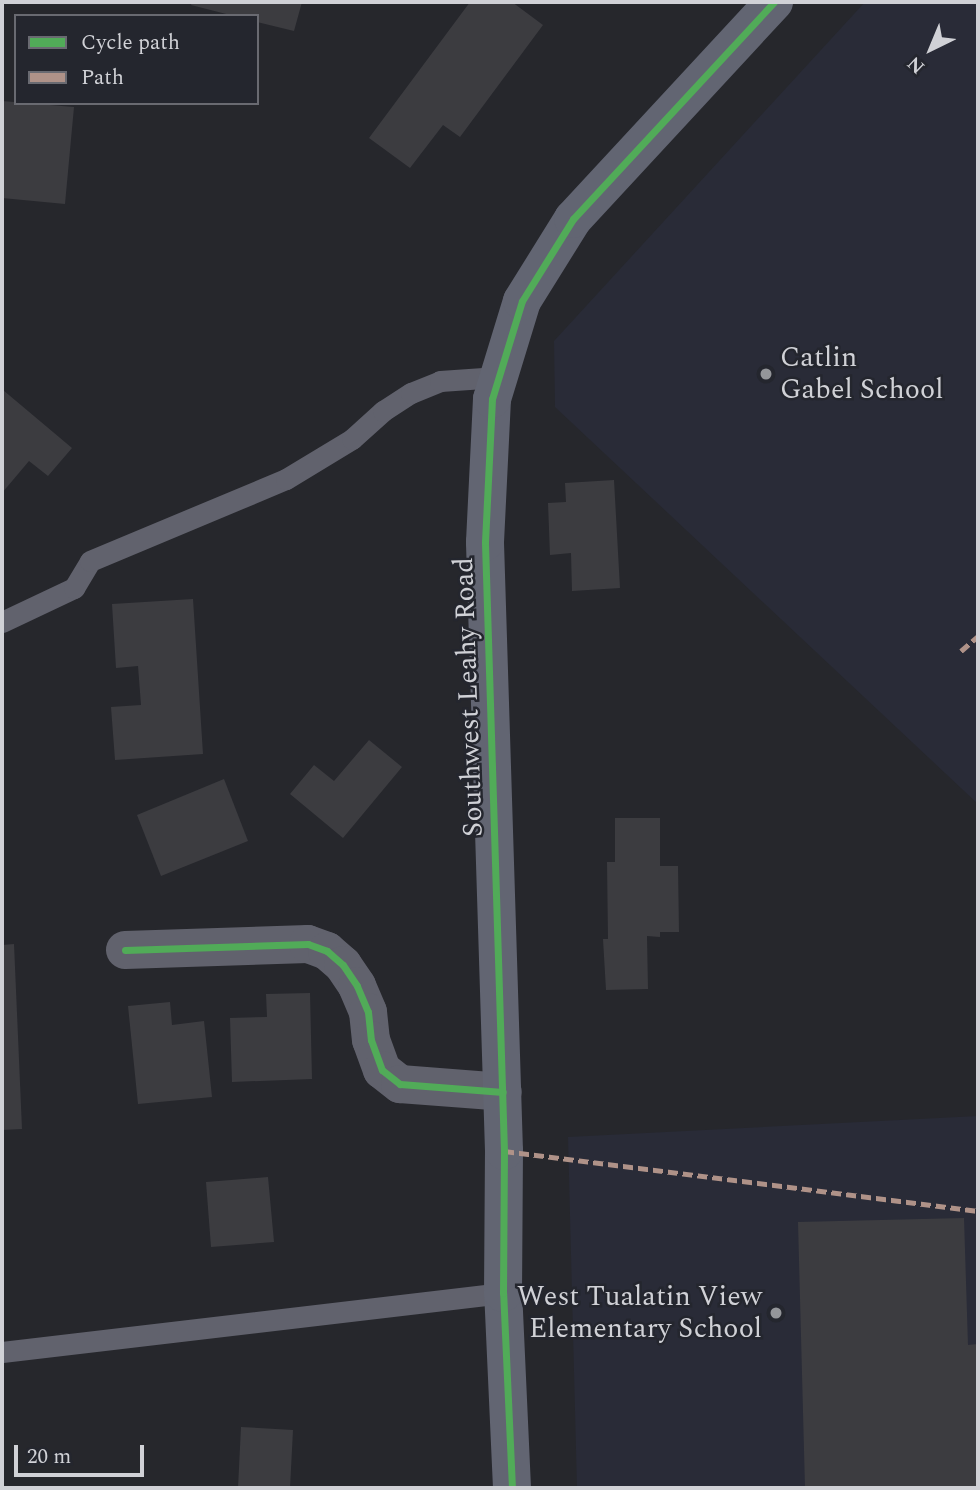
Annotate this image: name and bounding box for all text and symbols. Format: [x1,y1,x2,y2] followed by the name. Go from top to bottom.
[14,14,259,105] legend
[896,14,966,84] north arrow
[81,27,180,59] text: Cycle path
[901,49,932,81] text: N
[81,62,124,94] text: Path
[780,341,943,407] place label: Catlin Gabel School
[758,366,774,382] marker: Catlin Gabel School
[447,556,491,838] street label: Southwest Leahy Road
[517,1280,762,1346] place label: West Tualatin View Elementary School
[768,1305,784,1321] marker: West Tualatin View Elementary School
[18,1430,147,1474] scale bar
[27,1441,71,1473] text: 20 m

